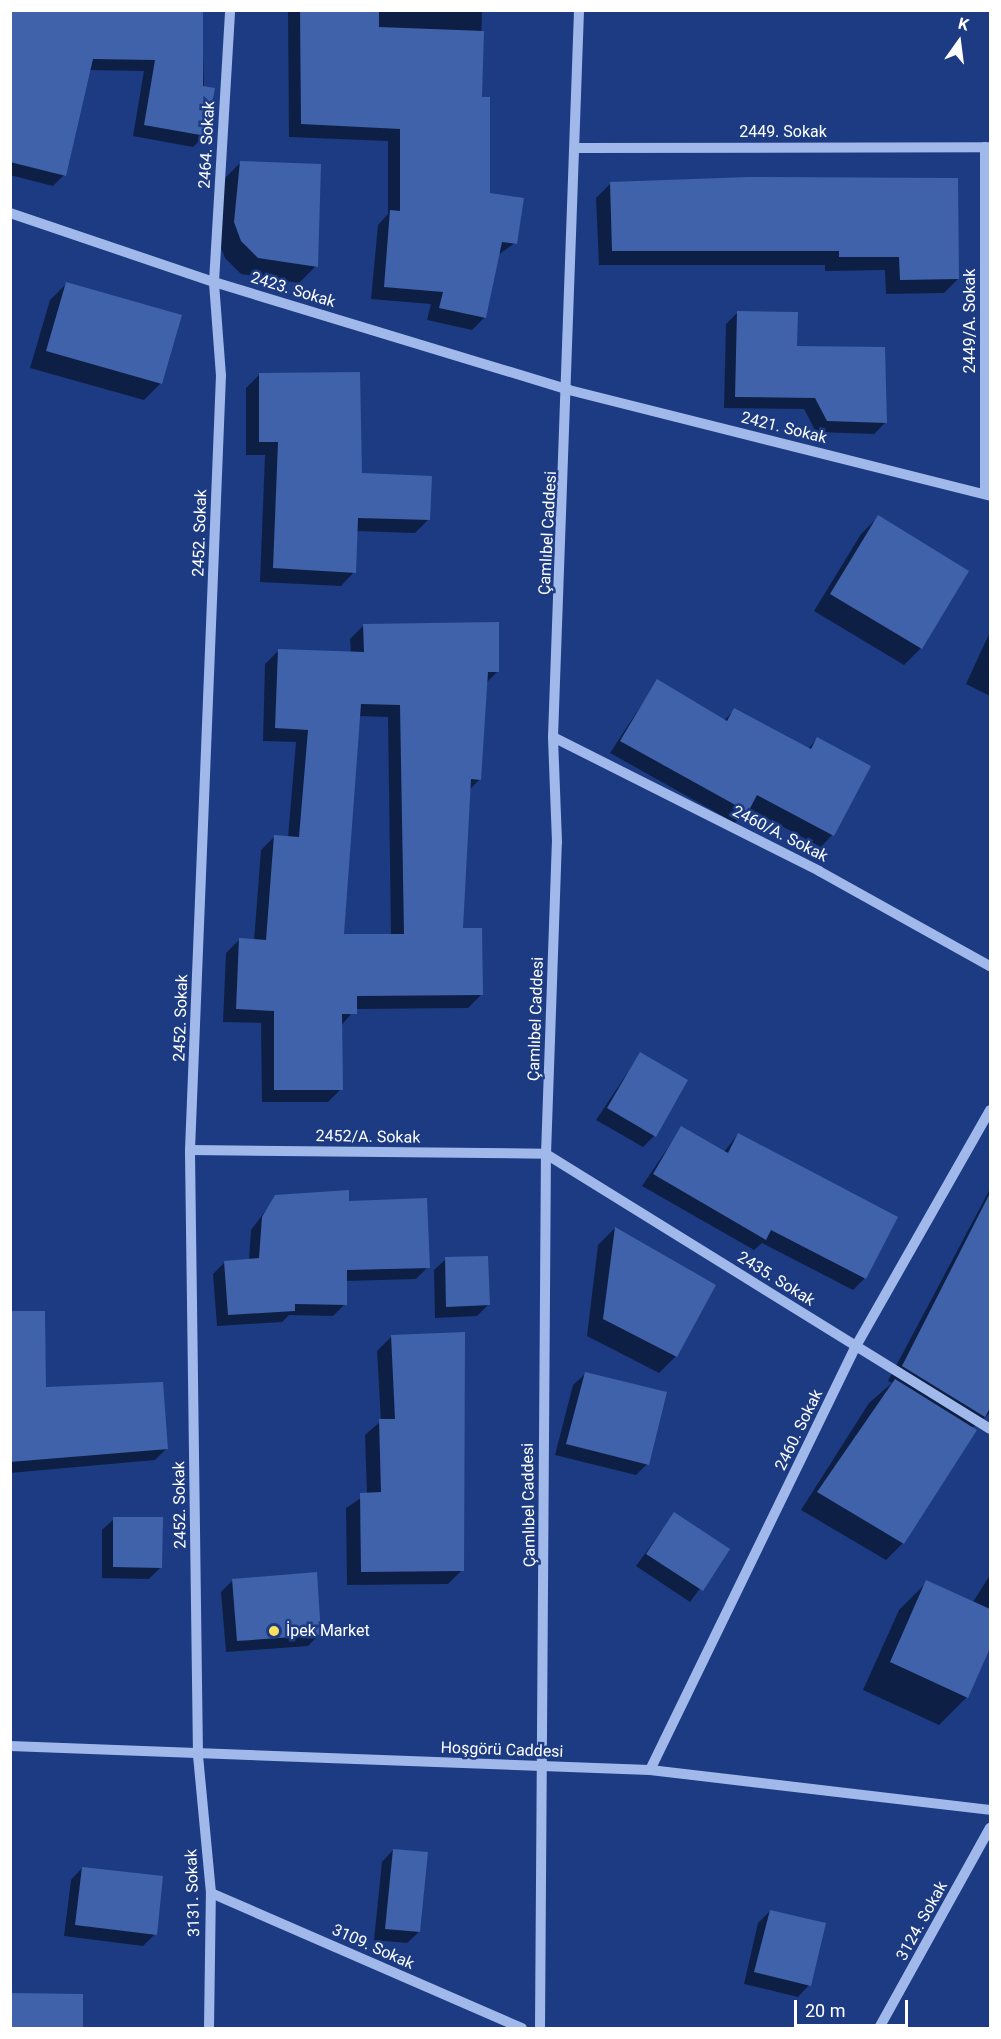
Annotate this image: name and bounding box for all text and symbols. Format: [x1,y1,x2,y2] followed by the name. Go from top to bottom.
[929,12,989,72] north arrow
[956,14,971,34] text: K
[195,101,219,189] street label: 2464. Sokak
[739,122,827,142] street label: 2449. Sokak
[248,268,338,312] street label: 2423. Sokak
[960,269,980,373] street label: 2449/A. Sokak
[739,408,829,448] street label: 2421. Sokak
[535,471,561,595] street label: Çamlıbel Caddesi
[189,489,211,577] street label: 2452. Sokak
[729,802,831,866] street label: 2460/A. Sokak
[524,957,548,1081] street label: Çamlıbel Caddesi
[170,974,192,1062] street label: 2452. Sokak
[315,1126,421,1148] street label: 2452/A. Sokak
[734,1248,818,1310] street label: 2435. Sokak
[771,1386,827,1474] street label: 2460. Sokak
[518,1443,540,1567] street label: Çamlıbel Caddesi
[170,1461,190,1549] street label: 2452. Sokak
[286,1621,370,1641] place label: İpek Market
[267,1624,281,1638] marker: İpek Market
[440,1738,564,1762] street label: Hoşgörü Caddesi
[182,1849,204,1937] street label: 3131. Sokak
[892,1878,952,1964] street label: 3124. Sokak
[329,1920,417,1974] street label: 3109. Sokak
[797,1988,911,2026] scale bar
[805,2000,845,2021] text: 20 m

